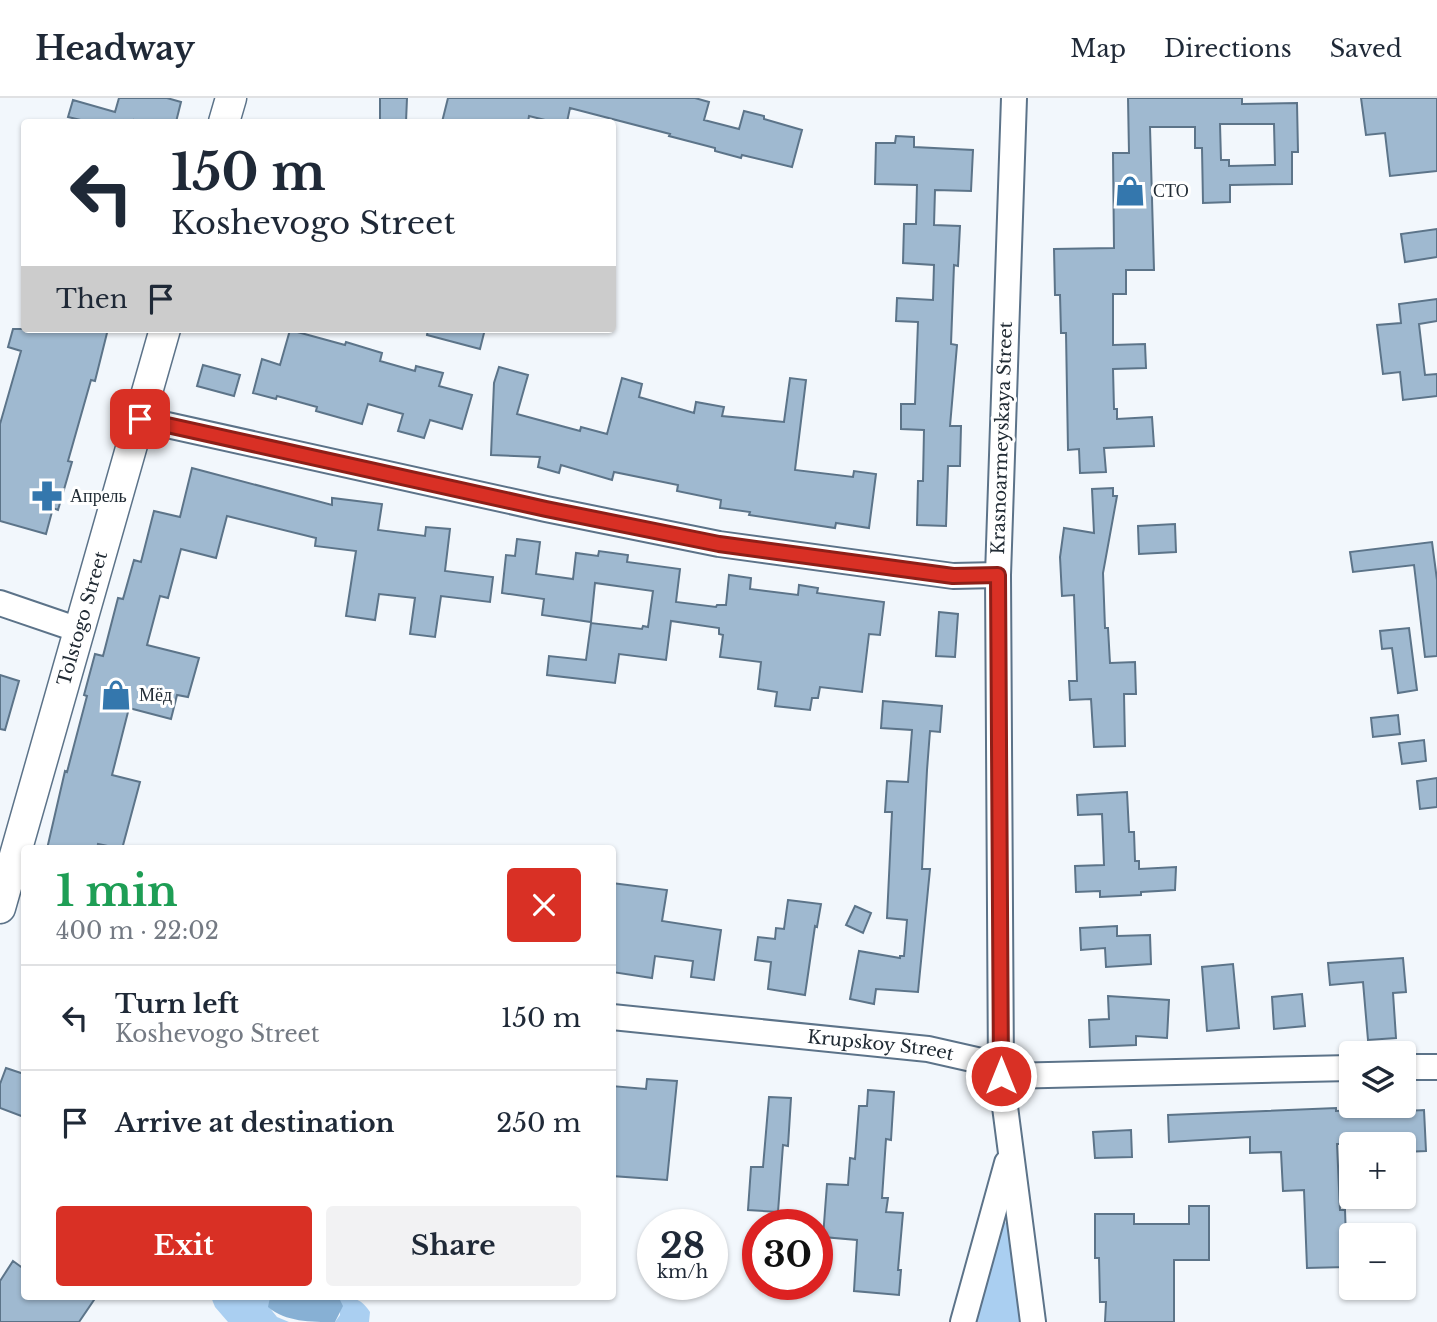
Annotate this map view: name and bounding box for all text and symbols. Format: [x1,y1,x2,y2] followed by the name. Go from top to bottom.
[35,28,195,69] text: Headway
[1070,34,1126,63] text: Map
[1164,34,1292,63] text: Directions
[1330,34,1402,63] text: Saved
[171,142,326,203] text: 150 m
[56,147,147,238] icon: left
[1113,174,1147,208] shop icon: СТО
[1153,180,1189,202] place label: СТО
[171,203,456,243] text: Koshevogo Street
[142,280,180,318] icon: arrive
[56,283,128,315] text: Then
[987,321,1017,555] street label: Krasnoarmeyskaya Street
[110,389,170,449] pin
[121,400,159,438] icon: arrive
[30,479,64,513] pharmacy icon: Апрель
[70,485,127,507] place label: Апрель
[53,549,112,688] street label: Tolstogo Street
[99,678,133,712] shop icon: Мёд
[139,684,172,706] place label: Мёд
[56,865,178,917] text: 1 min
[507,868,581,942] button: close
[56,917,219,945] text: 400 m · 22:02
[115,988,239,1020] text: Turn left
[56,999,94,1037] icon: left
[501,1002,581,1034] text: 150 m
[115,1020,320,1048] text: Koshevogo Street
[806,1026,956,1066] street label: Krupskoy Street
[964,1039,1038,1113] position arrow
[1339,1041,1416,1300] map controls
[1339,1041,1416,1118] button: layers
[56,1104,94,1142] icon: arrive
[115,1107,395,1139] text: Arrive at destination
[496,1107,581,1139] text: 250 m
[1339,1132,1416,1209] button: +
[56,1206,312,1286] button: Exit
[326,1206,581,1286] button: Share
[742,1209,833,1300] speed limit sign: 30
[1339,1223,1416,1300] button: −
[660,1224,705,1267] text: 28
[657,1261,708,1283] text: km/h

